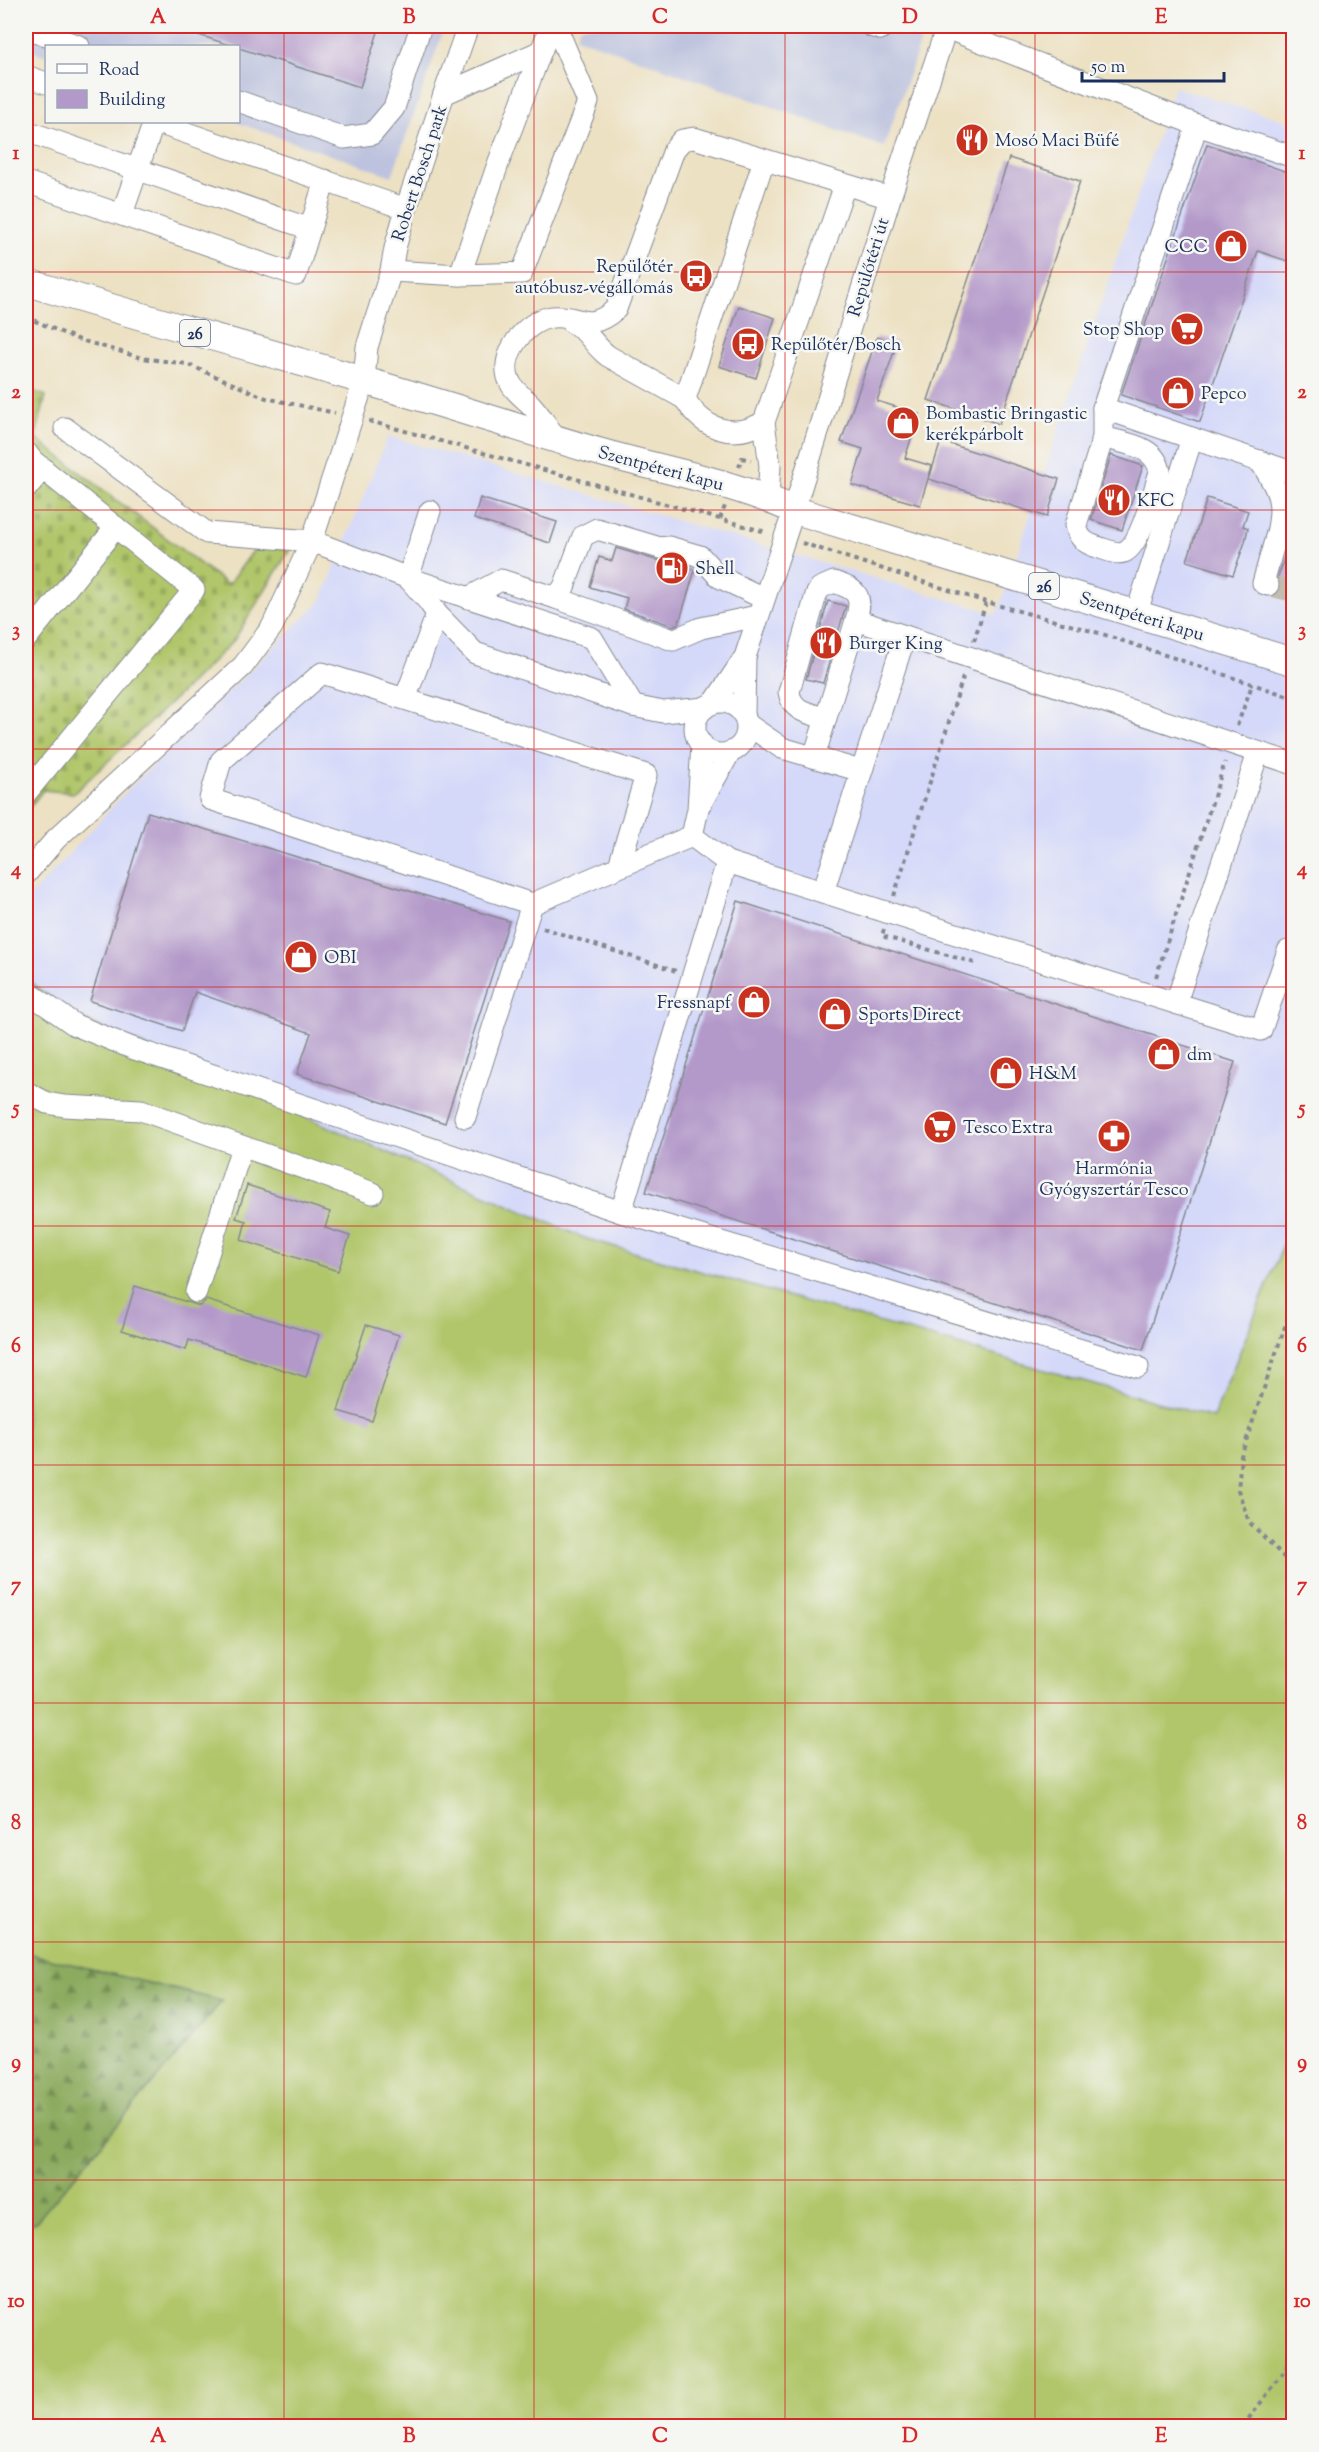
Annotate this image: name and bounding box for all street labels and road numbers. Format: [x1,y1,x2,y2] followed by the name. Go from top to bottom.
[387,102,455,245] street label: Robert Bosch park
[843,215,897,320] street label: Repülőtéri út
[180,320,210,346] road number: 26
[595,441,726,499] street label: Szentpéteri kapu
[1029,573,1059,599] road number: 26
[1076,587,1207,649] street label: Szentpéteri kapu

